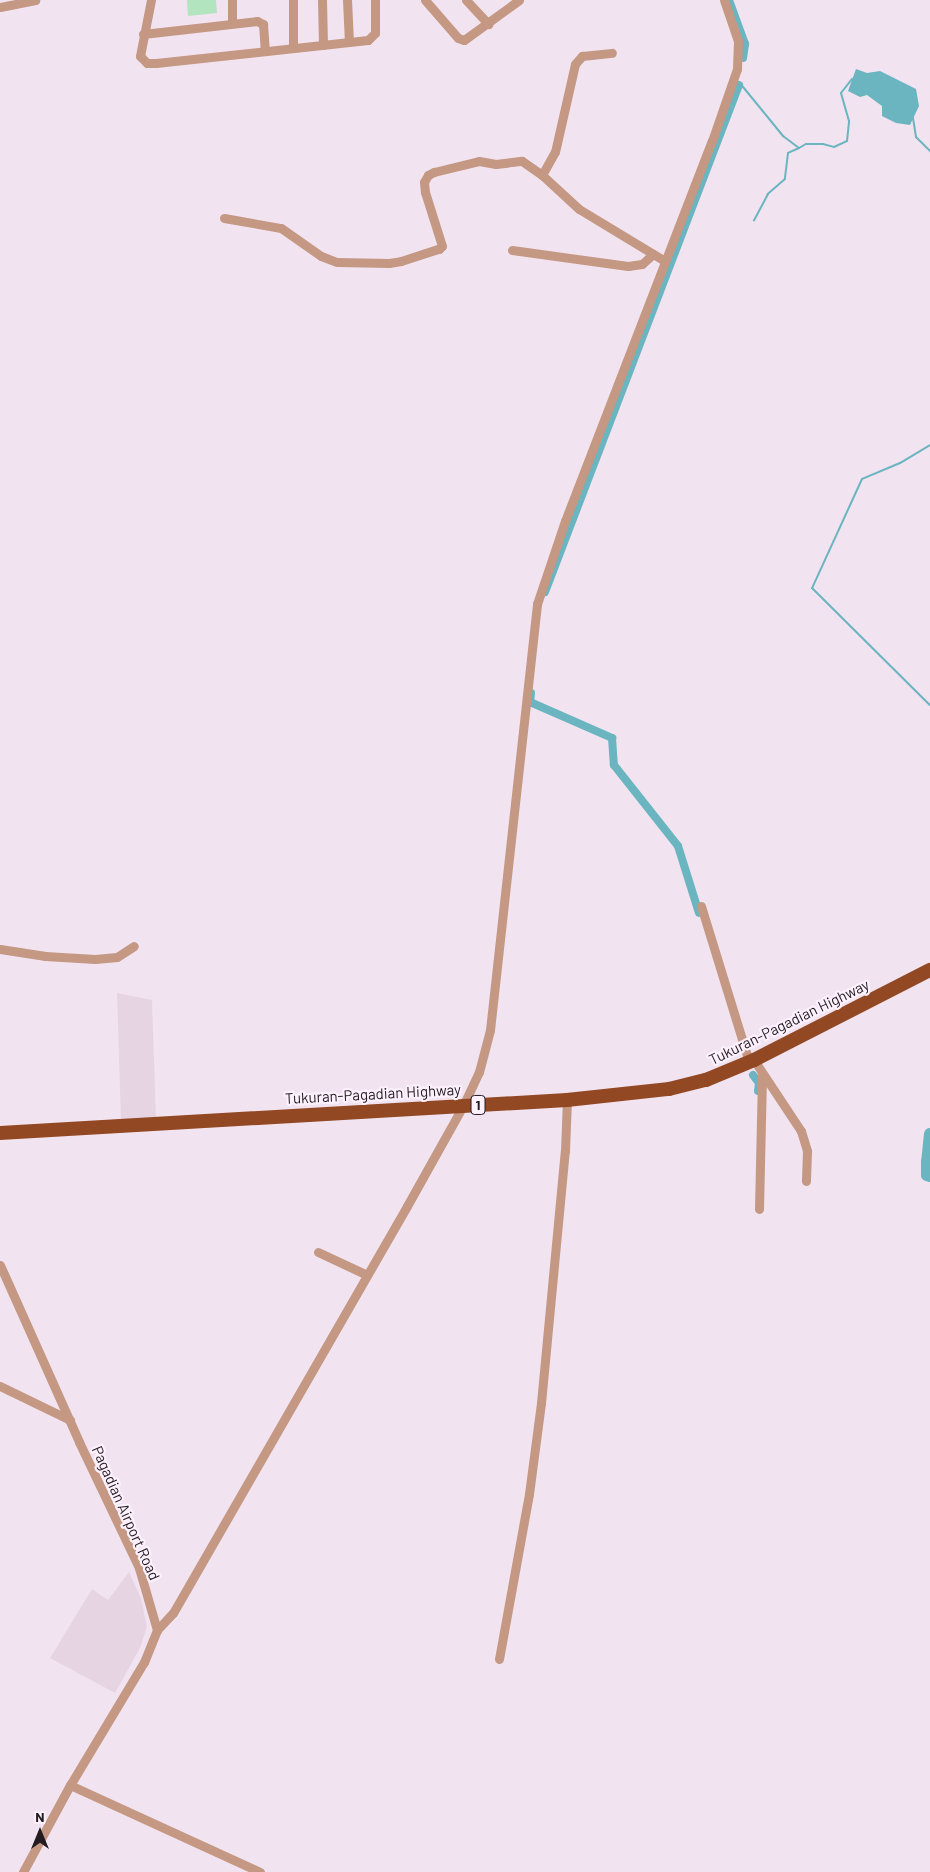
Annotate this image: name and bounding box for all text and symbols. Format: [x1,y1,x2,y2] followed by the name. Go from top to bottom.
[706,975,872,1069] street label: Tukuran-Pagadian Highway
[285,1080,461,1108] street label: Tukuran-Pagadian Highway
[470,1094,486,1116] road number: 1
[88,1443,164,1583] street label: Pagadian Airport Road
[15,1807,65,1857] north arrow
[35,1808,45,1825] text: N

